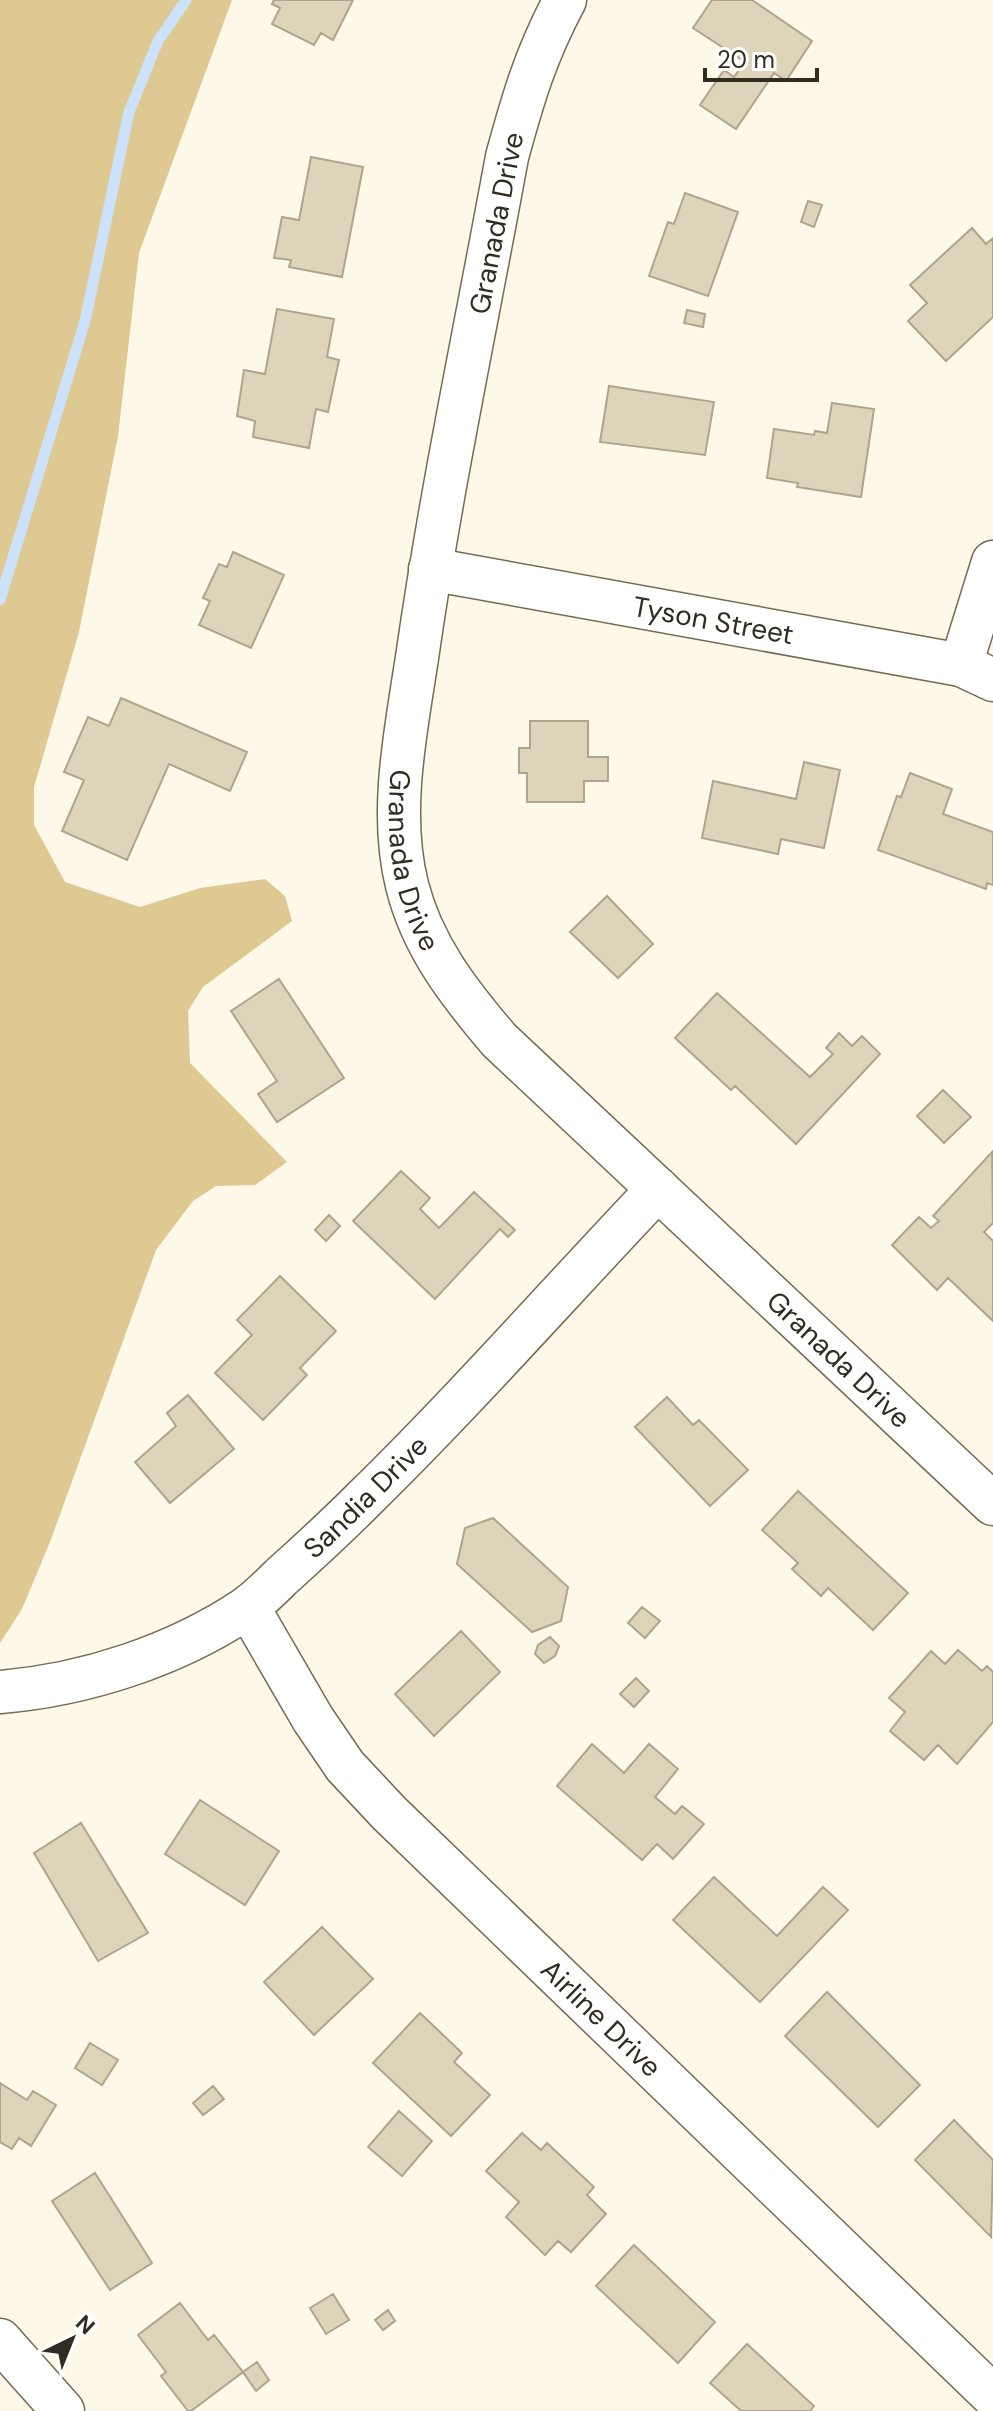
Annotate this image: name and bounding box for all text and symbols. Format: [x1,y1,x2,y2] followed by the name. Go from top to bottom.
[705,32,817,82] scale bar
[717,44,775,75] text: 20 m
[461,129,532,317] street label: Granada Drive
[630,588,797,653] street label: Tyson Street
[380,768,448,957] street label: Granada Drive
[759,1283,919,1436] street label: Granada Drive
[296,1428,436,1567] street label: Sandia Drive
[533,1951,670,2085] street label: Airline Drive
[32,2299,112,2379] north arrow
[70,2309,101,2341] text: N

